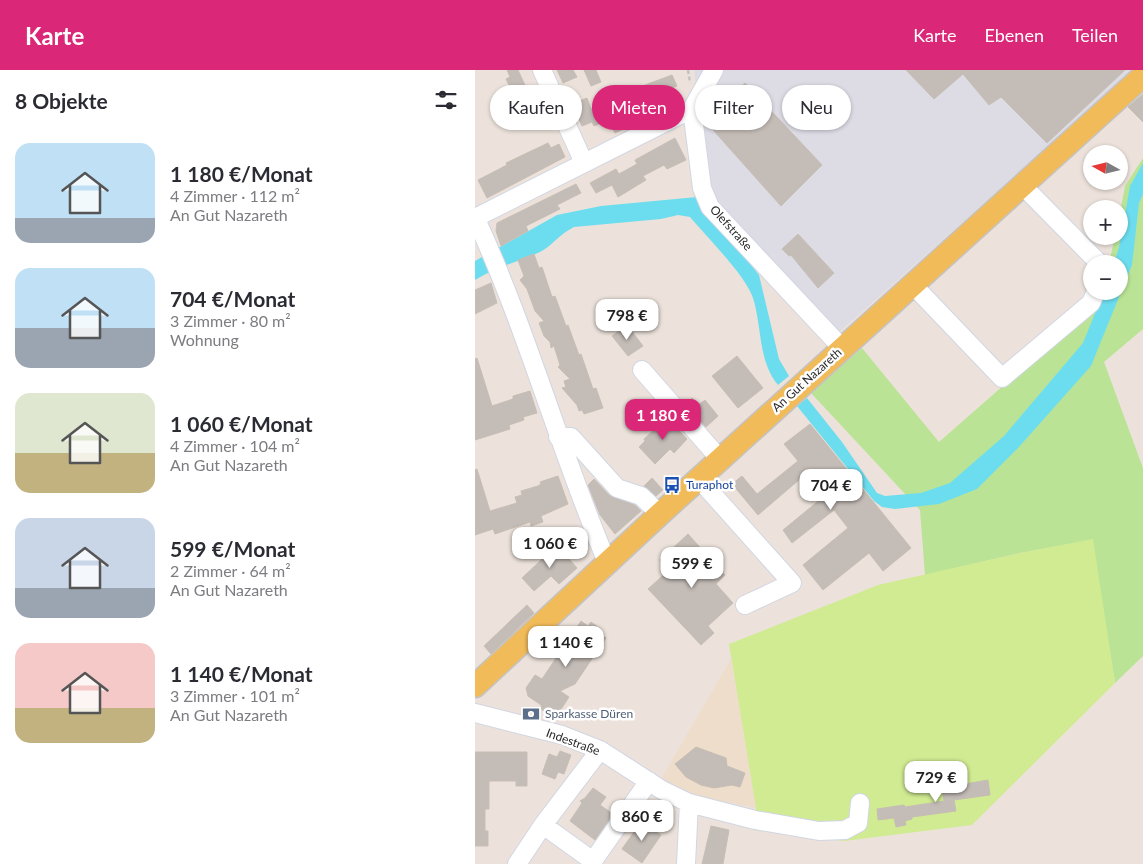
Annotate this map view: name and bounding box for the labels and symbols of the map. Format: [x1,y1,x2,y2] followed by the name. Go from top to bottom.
[1083,145,1127,190] north arrow
[707,202,756,253] street label: Olefstraße
[592,298,662,341] pin: 798 €
[769,344,845,415] street label: An Gut Nazareth
[617,398,709,441] pin: 1 180 €
[796,468,866,511] pin: 704 €
[662,475,682,495] bus stop icon: Turaphot
[686,477,734,492] place label: Turaphot
[504,526,596,569] pin: 1 060 €
[657,546,727,589] pin: 599 €
[520,626,612,668] pin: 1 140 €
[521,704,541,724] bank icon: Sparkasse Düren
[545,706,633,721] place label: Sparkasse Düren
[544,725,602,758] street label: Indestraße
[901,760,971,803] pin: 729 €
[607,800,677,842] pin: 860 €

